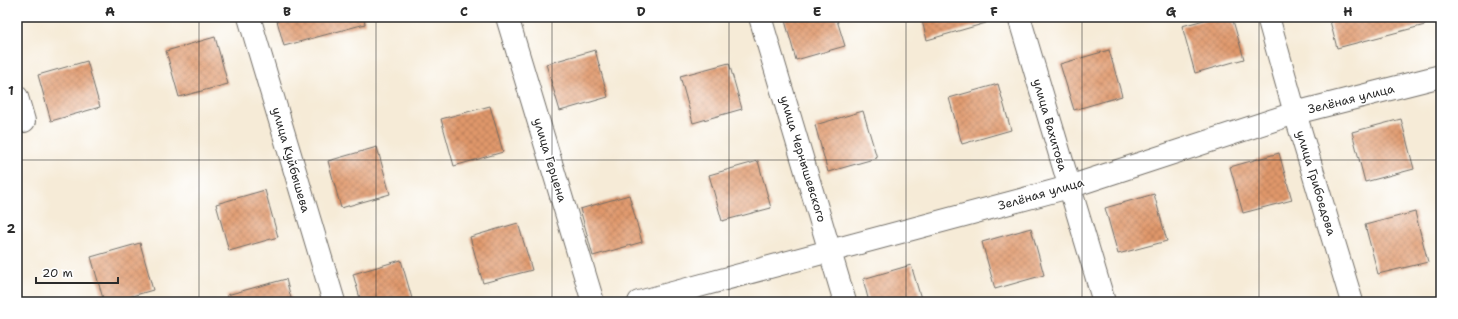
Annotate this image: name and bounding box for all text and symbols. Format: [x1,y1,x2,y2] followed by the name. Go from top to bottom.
[105,3,115,20] text: A
[283,3,291,20] text: B
[460,3,468,20] text: C
[636,3,646,20] text: D
[813,3,822,20] text: E
[990,3,998,20] text: F
[1166,3,1177,20] text: G
[1343,3,1353,20] text: H
[1029,77,1071,173] street label: улица Вахитова
[1306,80,1396,117] street label: Зелёная улица
[8,82,14,99] text: 1
[776,94,830,224] street label: улица Чернышевского
[268,105,314,215] street label: улица Куйбышева
[530,116,571,204] street label: улица Герцена
[1292,129,1340,238] street label: улица Грибоедова
[996,174,1086,214] street label: Зелёная улица
[6,220,16,237] text: 2
[36,259,118,285] scale bar
[42,265,73,281] text: 20 m

